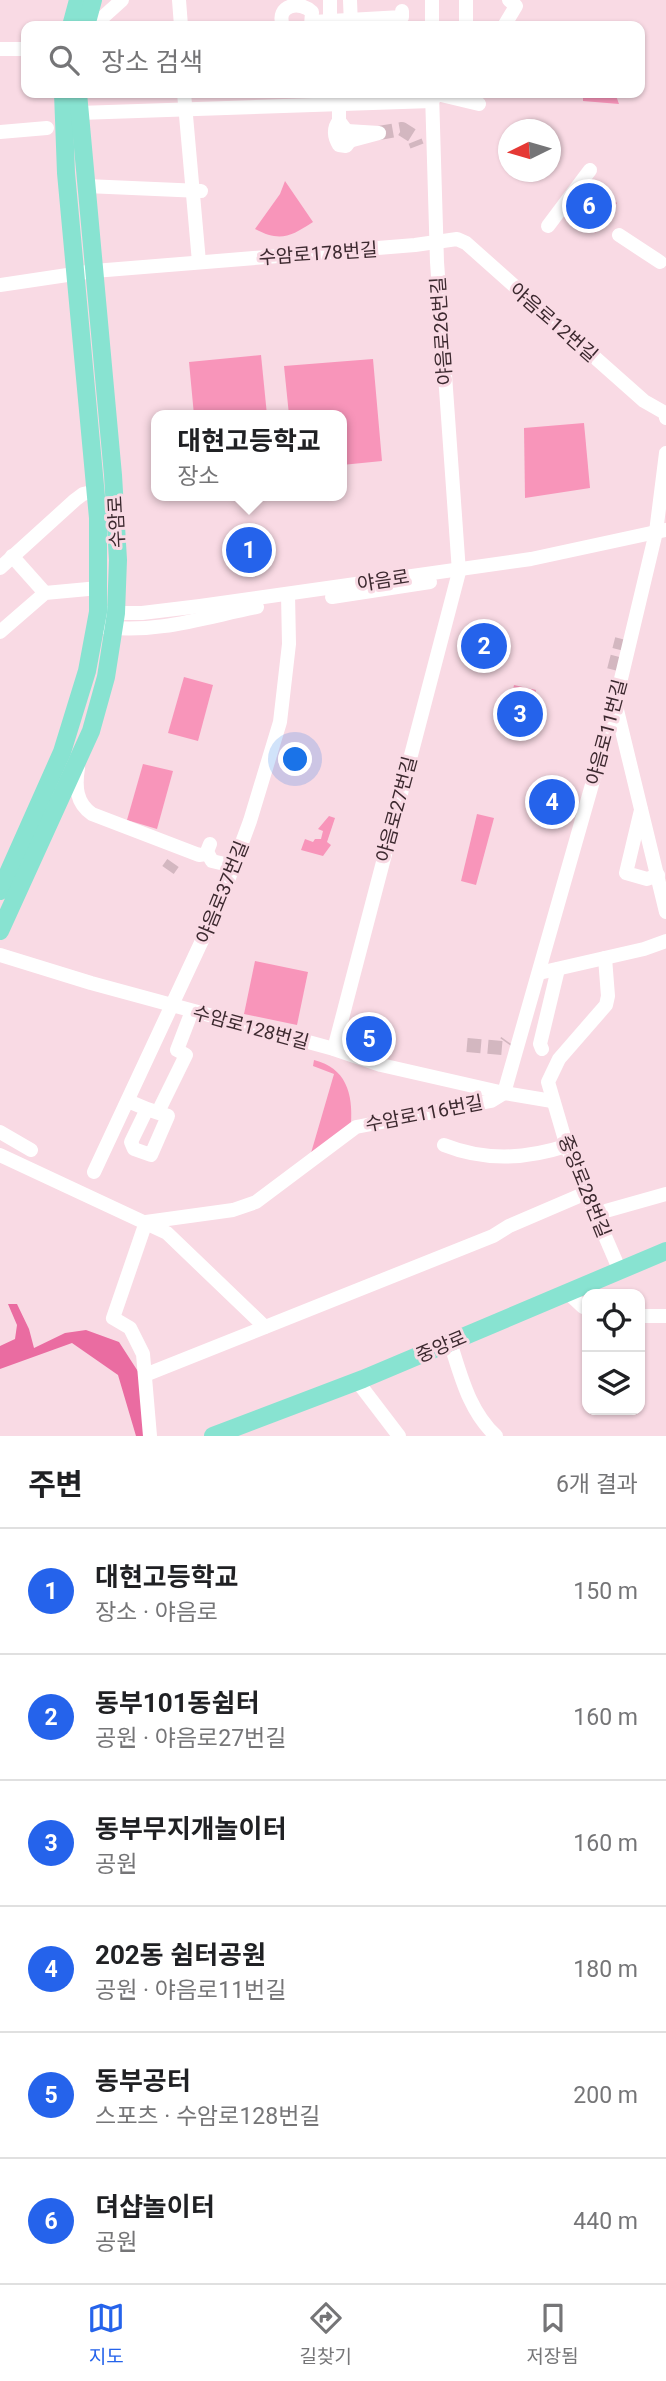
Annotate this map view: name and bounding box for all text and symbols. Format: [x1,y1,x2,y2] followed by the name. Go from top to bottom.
[21,21,645,98] search box
[45,41,83,79] icon: search
[101,47,203,77] text: 장소 검색
[498,119,561,182] north arrow
[566,180,612,232] pin: 6
[258,238,378,269] street label: 수암로178번길
[426,276,457,386] street label: 야음로26번길
[505,278,602,367] street label: 야음로12번길
[151,410,347,501] popup
[177,426,321,456] text: 대현고등학교
[177,463,220,490] text: 장소
[104,495,129,549] street label: 수암로
[226,524,272,576] pin: 1
[355,565,411,596] street label: 야음로
[461,620,507,672] pin: 2
[581,677,632,788] street label: 야음로11번길
[497,688,543,740] pin: 3
[278,742,312,776] your location
[371,754,422,865] street label: 야음로27번길
[529,776,575,828] pin: 4
[191,837,253,947] street label: 야음로37번길
[190,1001,312,1054] street label: 수암로128번길
[346,1013,392,1065] pin: 5
[363,1091,485,1136] street label: 수암로116번길
[554,1131,616,1241] street label: 중앙로28번길
[582,1289,645,1415] map controls
[582,1289,645,1352] button: locate
[413,1326,470,1367] street label: 중앙로
[582,1352,645,1415] button: layers
[28,1467,83,1502] text: 주변
[556,1471,638,1498] text: 6개 결과
[95,1562,239,1592] text: 대현고등학교
[44,1578,58,1605] text: 1
[573,1578,638,1605] text: 150 m
[95,1599,218,1626] text: 장소 · 야음로
[95,1688,259,1718] text: 동부101동쉼터
[44,1704,58,1731] text: 2
[573,1704,638,1731] text: 160 m
[95,1725,286,1752] text: 공원 · 야음로27번길
[95,1814,286,1844] text: 동부무지개놀이터
[44,1830,58,1857] text: 3
[573,1830,638,1857] text: 160 m
[95,1851,137,1878] text: 공원
[95,1940,266,1970] text: 202동 쉼터공원
[44,1956,58,1983] text: 4
[573,1956,638,1983] text: 180 m
[95,1977,286,2004] text: 공원 · 야음로11번길
[95,2066,191,2096] text: 동부공터
[44,2082,58,2109] text: 5
[573,2082,638,2109] text: 200 m
[95,2103,320,2130] text: 스포츠 · 수암로128번길
[95,2192,215,2222] text: 뎌샵놀이터
[44,2208,58,2235] text: 6
[573,2208,638,2235] text: 440 m
[95,2229,137,2256] text: 공원
[87,2299,125,2368] tab: 지도
[300,2299,352,2368] tab: 길찾기
[526,2299,579,2368] tab: 저장됨

